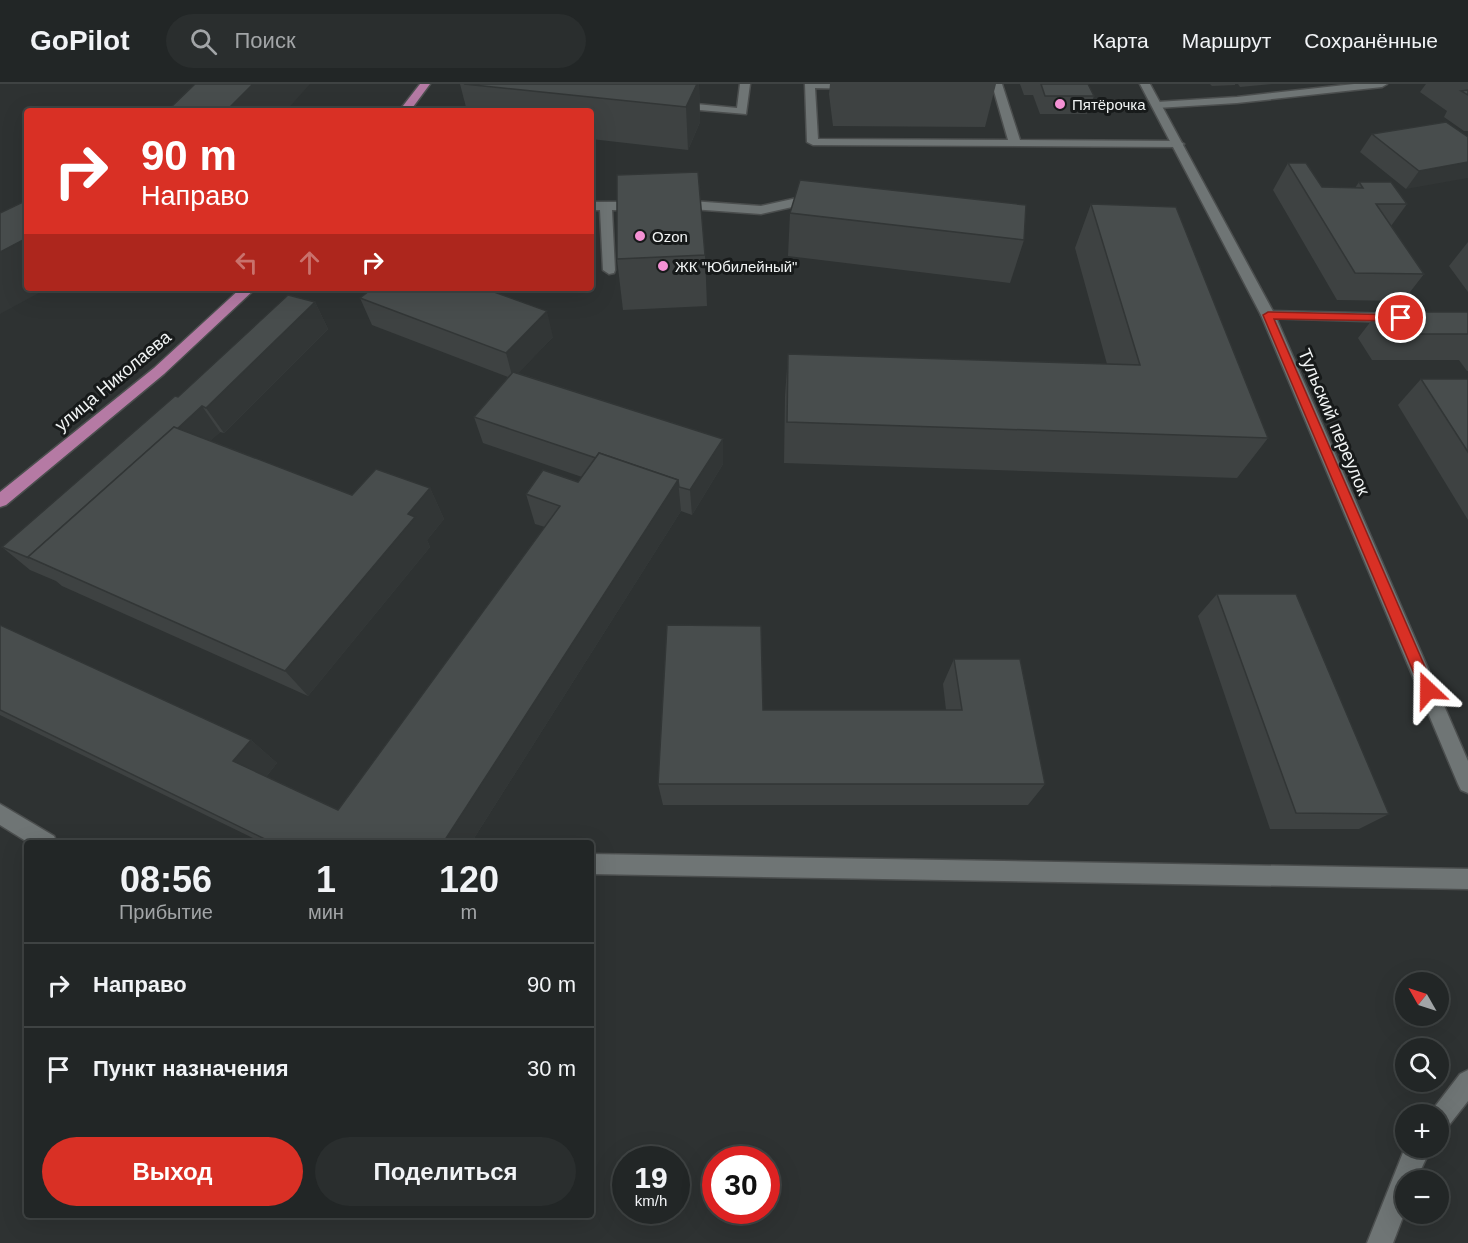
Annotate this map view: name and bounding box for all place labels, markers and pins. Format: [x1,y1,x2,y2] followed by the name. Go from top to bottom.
[1072,96,1146,113] place label: Пятёрочка
[1053,97,1067,111] marker: Пятёрочка
[652,228,688,245] place label: Ozon
[633,229,647,243] marker: Ozon
[675,258,797,275] place label: ЖК "Юбилейный"
[656,259,670,273] marker: ЖК "Юбилейный"
[1375,292,1426,343] pin

